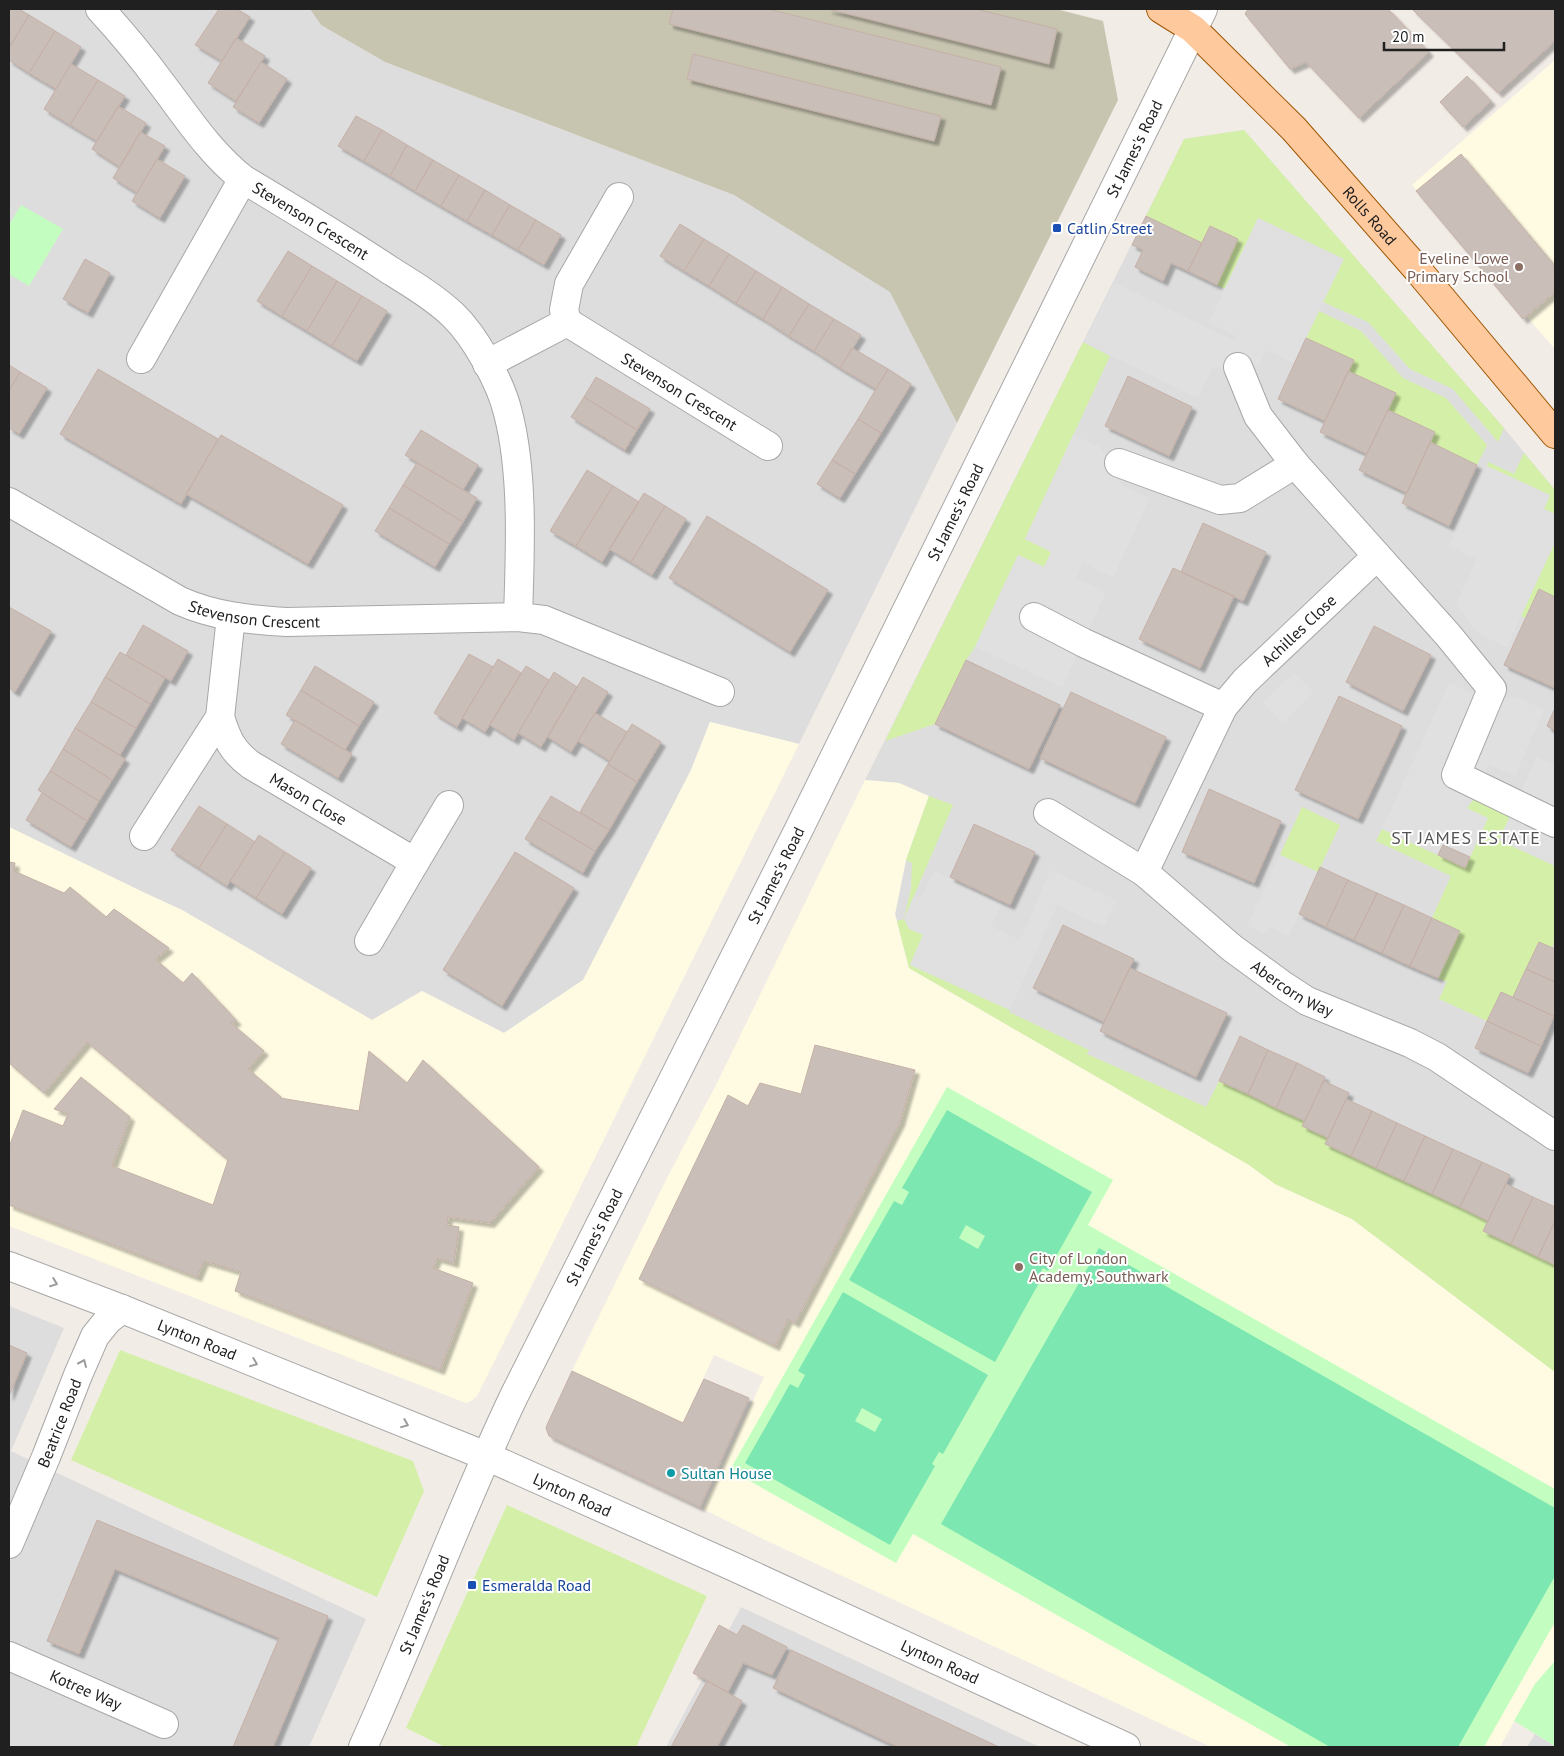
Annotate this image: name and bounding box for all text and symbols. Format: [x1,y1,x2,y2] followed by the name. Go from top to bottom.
[1384,20,1504,52] scale bar
[1392,27,1425,46] text: 20 m
[1102,97,1167,201] street label: St James's Road
[249,177,373,264] street label: Stevenson Crescent
[1339,182,1401,249] street label: Rolls Road
[1067,218,1153,238] place label: Catlin Street
[1051,222,1063,234] marker: Catlin Street
[1407,248,1509,286] place label: Eveline Lowe Primary School
[1513,261,1525,273] marker: Eveline Lowe Primary School
[618,348,742,435] street label: Stevenson Crescent
[923,460,988,564] street label: St James's Road
[1257,590,1340,670] street label: Achilles Close
[186,595,321,632] street label: Stevenson Crescent
[266,768,351,829] street label: Mason Close
[743,823,809,927] street label: St James's Road
[1391,826,1541,849] district label: ST JAMES ESTATE
[1247,956,1337,1021] street label: Abercorn Way
[561,1185,627,1289] street label: St James's Road
[1029,1248,1169,1286] place label: City of London Academy, Southwark
[1013,1261,1025,1273] marker: City of London Academy, Southwark
[49,1277,58,1287] one-way arrow
[155,1314,240,1364] street label: Lynton Road
[249,1356,258,1367] one-way arrow
[77,1359,88,1368] one-way arrow
[33,1376,86,1471] street label: Beatrice Road
[400,1417,409,1428] one-way arrow
[681,1463,772,1483] place label: Sultan House
[665,1467,677,1479] marker: Sultan House
[530,1468,615,1521] street label: Lynton Road
[394,1552,453,1657] street label: St James's Road
[482,1575,591,1595] place label: Esmeralda Road
[466,1579,478,1591] marker: Esmeralda Road
[898,1635,982,1688] street label: Lynton Road
[47,1665,125,1714] street label: Kotree Way

